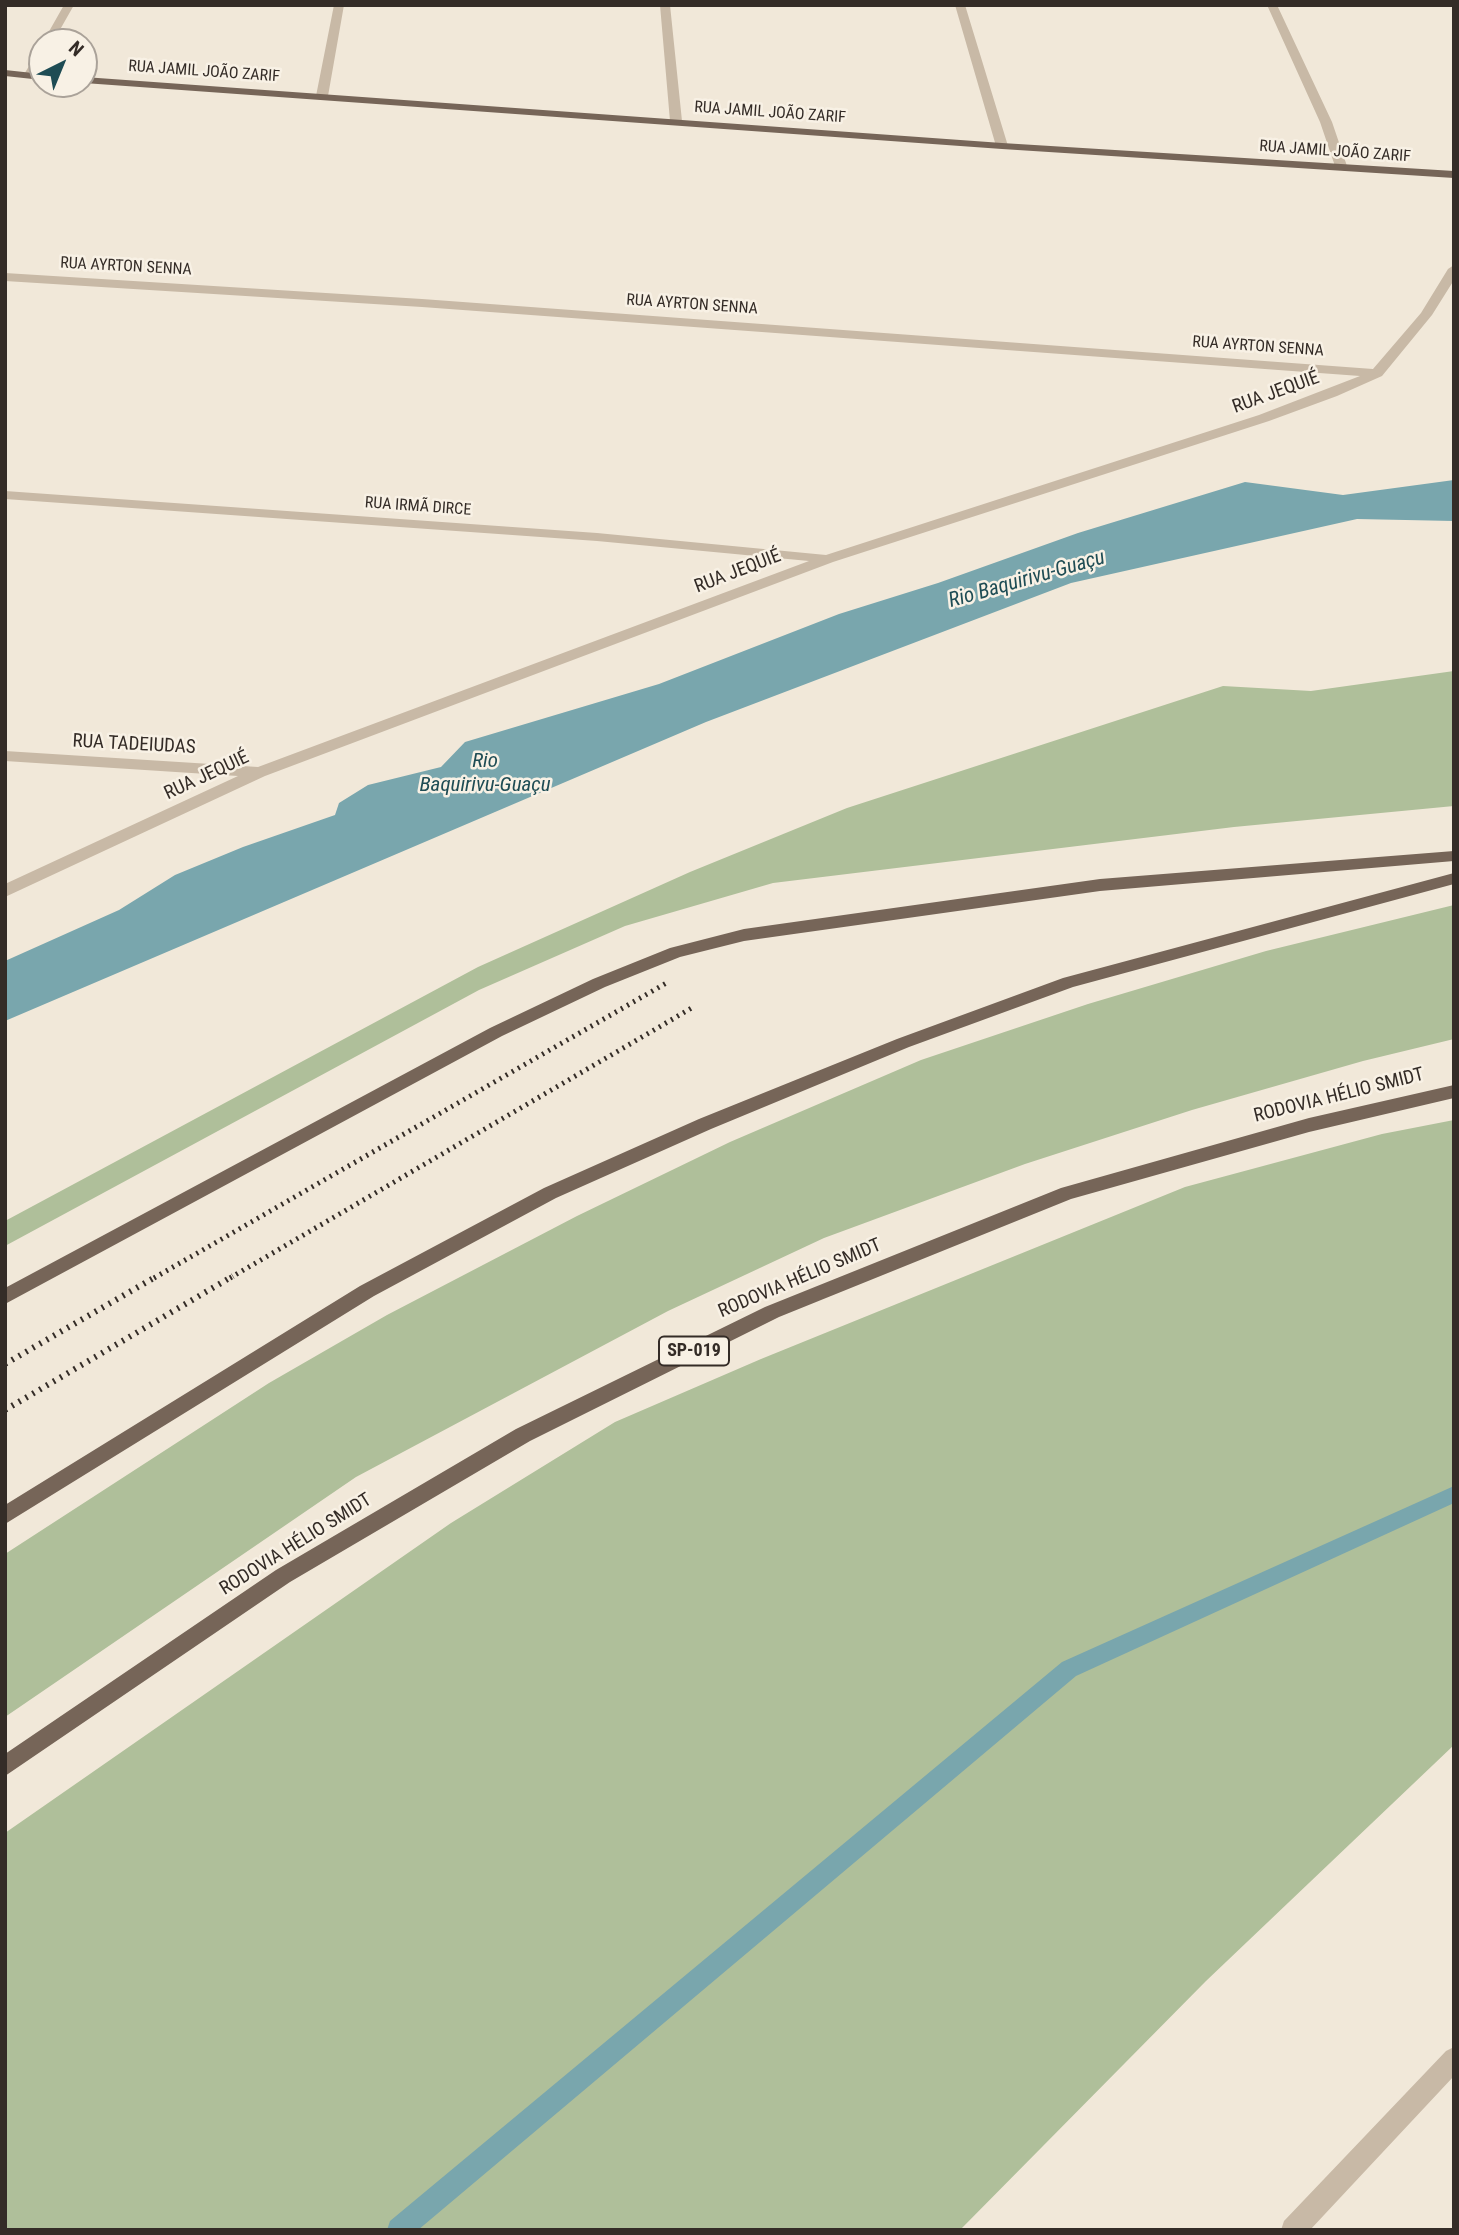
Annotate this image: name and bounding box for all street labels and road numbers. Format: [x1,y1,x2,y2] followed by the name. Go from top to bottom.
[128,57,280,87] street label: RUA JAMIL JOÃO ZARIF
[694,98,846,128] street label: RUA JAMIL JOÃO ZARIF
[1259,137,1411,167] street label: RUA JAMIL JOÃO ZARIF
[60,254,192,280] street label: RUA AYRTON SENNA
[626,291,758,319] street label: RUA AYRTON SENNA
[1192,333,1324,361] street label: RUA AYRTON SENNA
[1229,367,1323,419] street label: RUA JEQUIÉ
[364,494,472,520] street label: RUA IRMÃ DIRCE
[692,545,784,599] street label: RUA JEQUIÉ
[72,730,196,760] street label: RUA TADEIUDAS
[161,746,253,806] street label: RUA JEQUIÉ
[1251,1064,1427,1128] street label: RODOVIA HÉLIO SMIDT
[715,1234,885,1324] street label: RODOVIA HÉLIO SMIDT
[659,1336,729,1366] road number: SP-019
[216,1489,376,1601] street label: RODOVIA HÉLIO SMIDT

